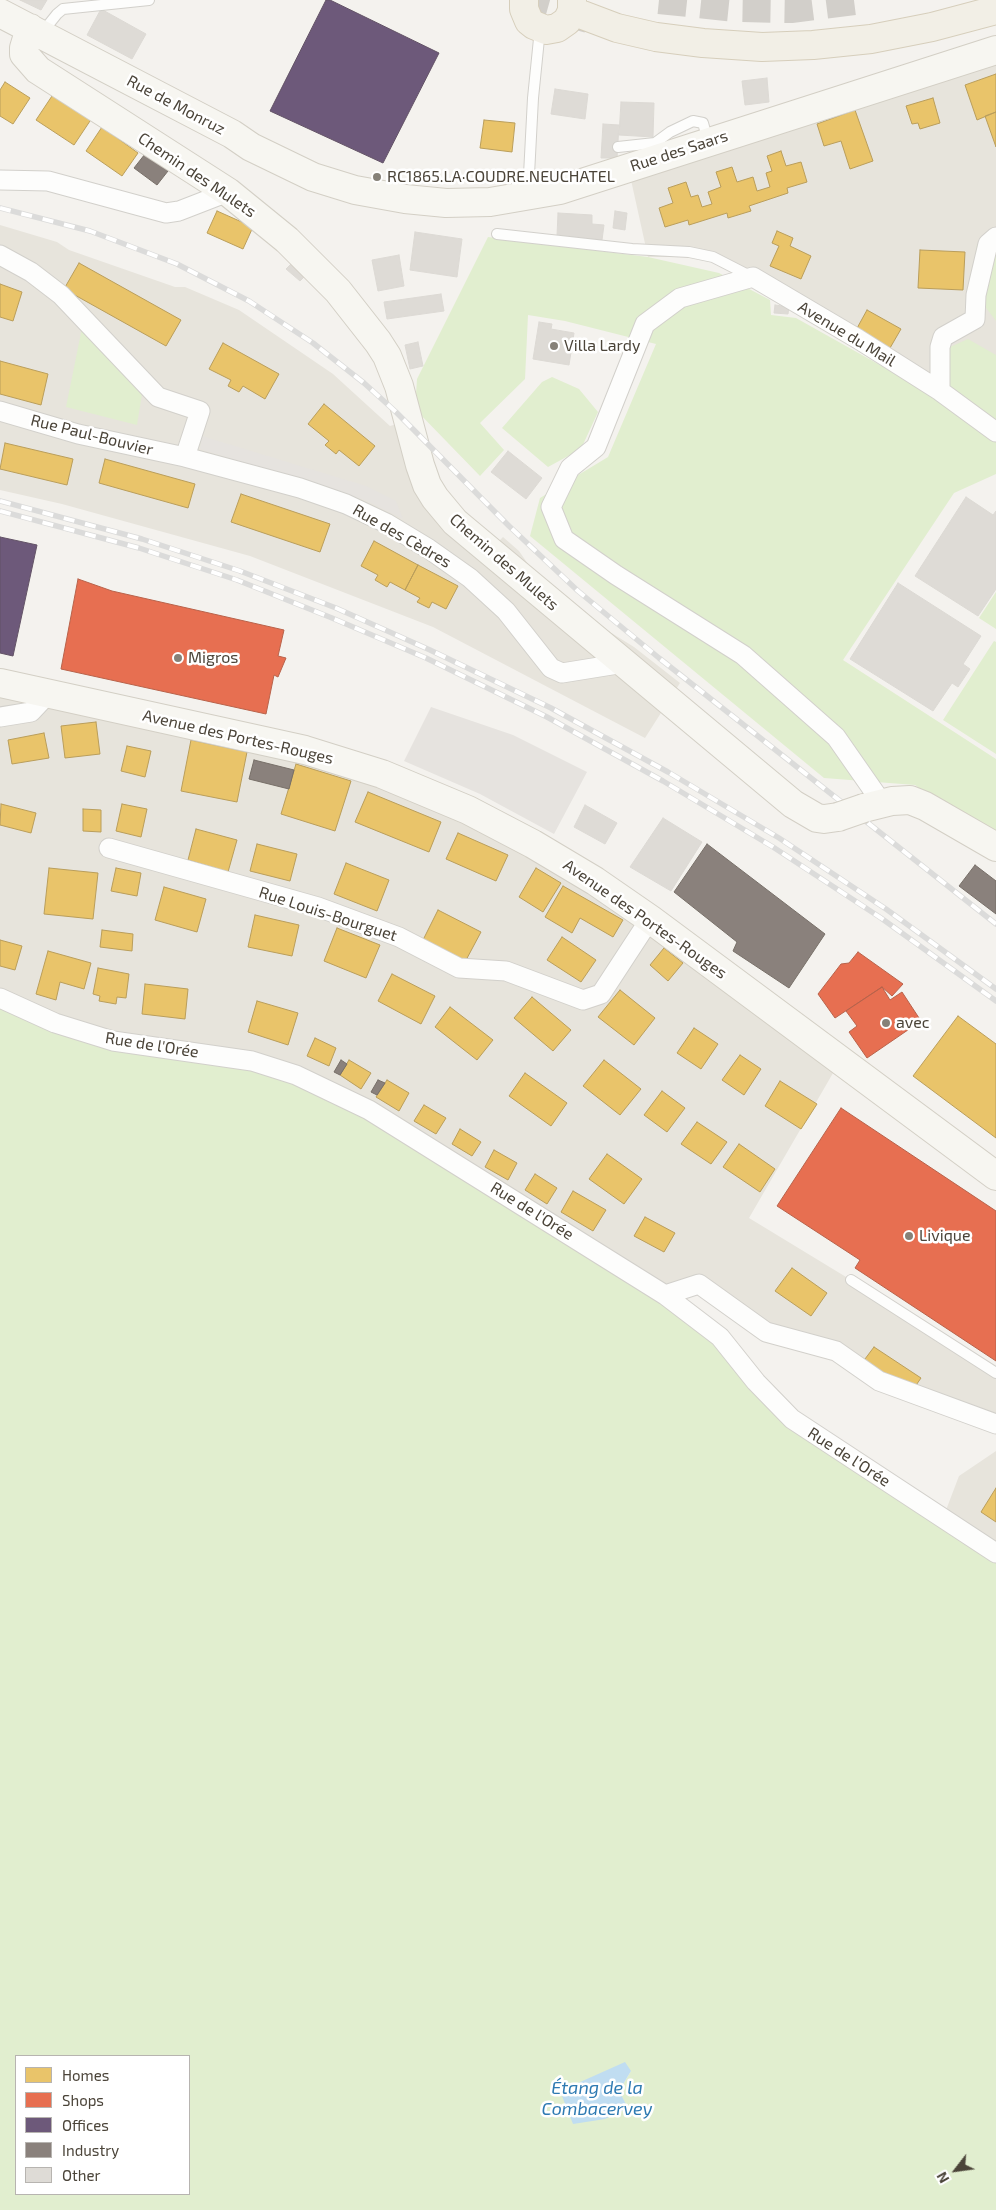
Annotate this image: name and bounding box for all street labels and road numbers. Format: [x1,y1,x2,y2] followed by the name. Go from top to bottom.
[124,71,228,139] street label: Rue de Monruz
[628,126,730,176] street label: Rue des Saars
[134,128,260,222] street label: Chemin des Mulets
[795,297,899,371] street label: Avenue du Mail
[29,410,155,460] street label: Rue Paul-Bouvier
[349,500,455,572] street label: Rue des Cèdres
[446,509,562,615] street label: Chemin des Mulets
[141,706,335,768] street label: Avenue des Portes-Rouges
[560,855,730,983] street label: Avenue des Portes-Rouges
[257,883,399,945] street label: Rue Louis-Bourguet
[104,1028,200,1062] street label: Rue de l'Orée
[487,1178,577,1244] street label: Rue de l'Orée
[804,1423,894,1491] street label: Rue de l'Orée

